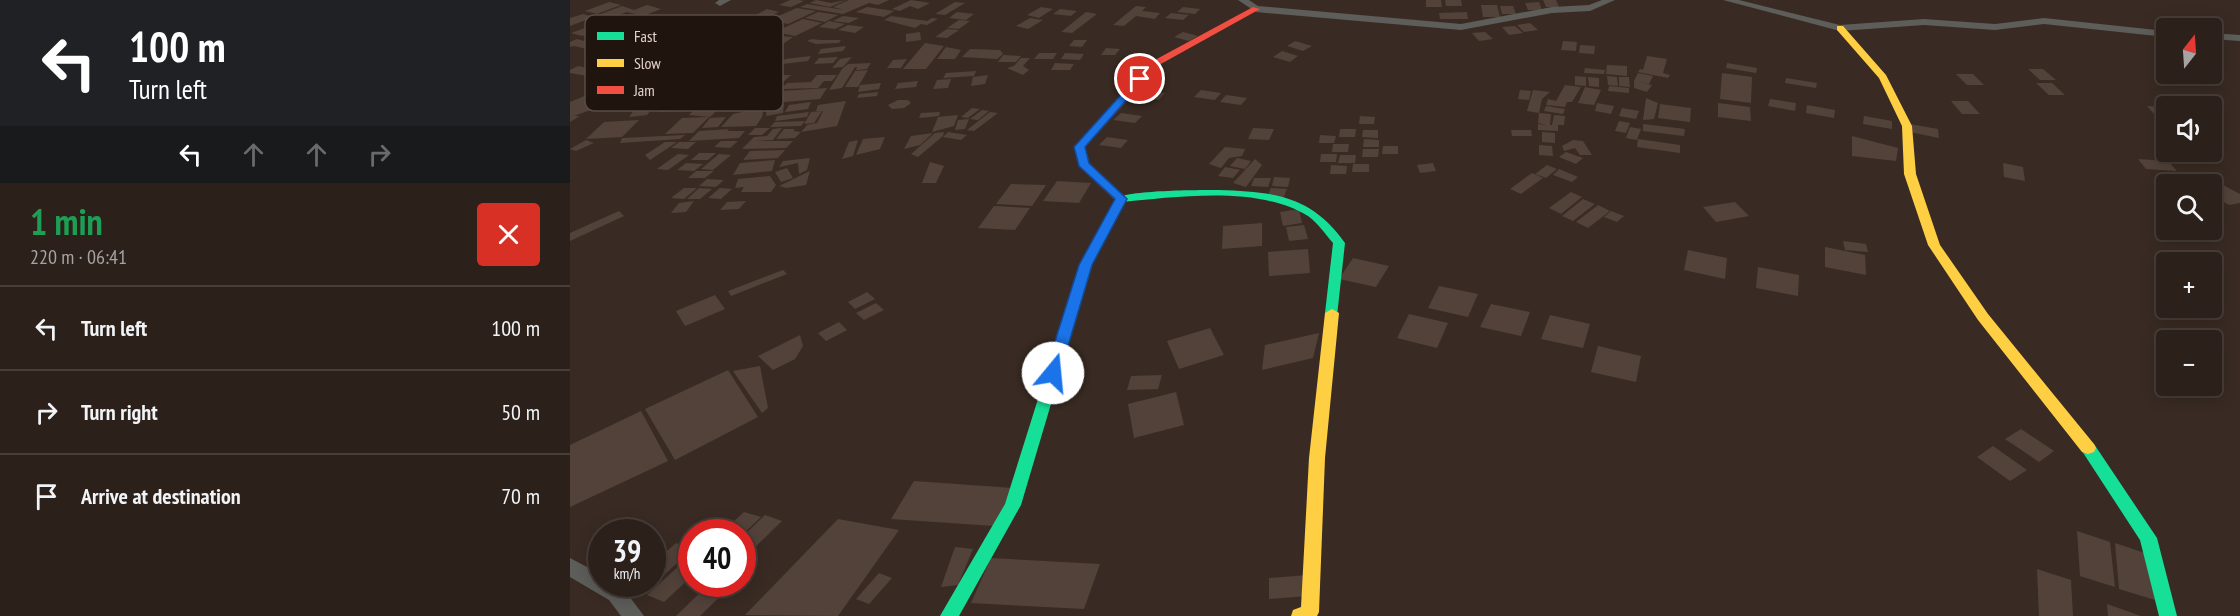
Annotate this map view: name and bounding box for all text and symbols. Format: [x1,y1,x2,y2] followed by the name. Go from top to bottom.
[585,15,783,111] legend
[2156,18,2222,84] north arrow
[2156,18,2222,396] map controls
[129,19,226,74] text: 100 m
[30,24,108,102] icon: left
[634,26,657,46] text: Fast
[634,53,661,73] text: Slow
[1114,53,1165,104] pin
[1123,62,1156,95] icon: arrive
[129,72,207,106] text: Turn left
[633,80,655,100] text: Jam
[2156,96,2222,162] button: sound
[174,138,207,171] icon: left
[237,138,270,171] icon: ahead
[300,138,333,171] icon: ahead
[363,138,396,171] icon: right
[2156,174,2222,240] button: search
[30,198,103,245] text: 1 min
[477,203,540,266] button: close
[30,244,127,270] text: 220 m · 06:41
[2156,252,2222,318] button: +
[30,312,63,345] icon: left
[81,314,147,342] text: Turn left
[491,314,540,342] text: 100 m
[2156,330,2222,396] button: −
[1021,341,1085,405] position arrow
[30,396,63,429] icon: right
[81,398,158,426] text: Turn right
[501,398,540,426] text: 50 m
[30,480,63,513] icon: arrive
[81,482,241,510] text: Arrive at destination
[501,482,540,510] text: 70 m
[678,519,756,597] speed limit sign: 40
[613,531,641,570] text: 39
[614,564,640,583] text: km/h

